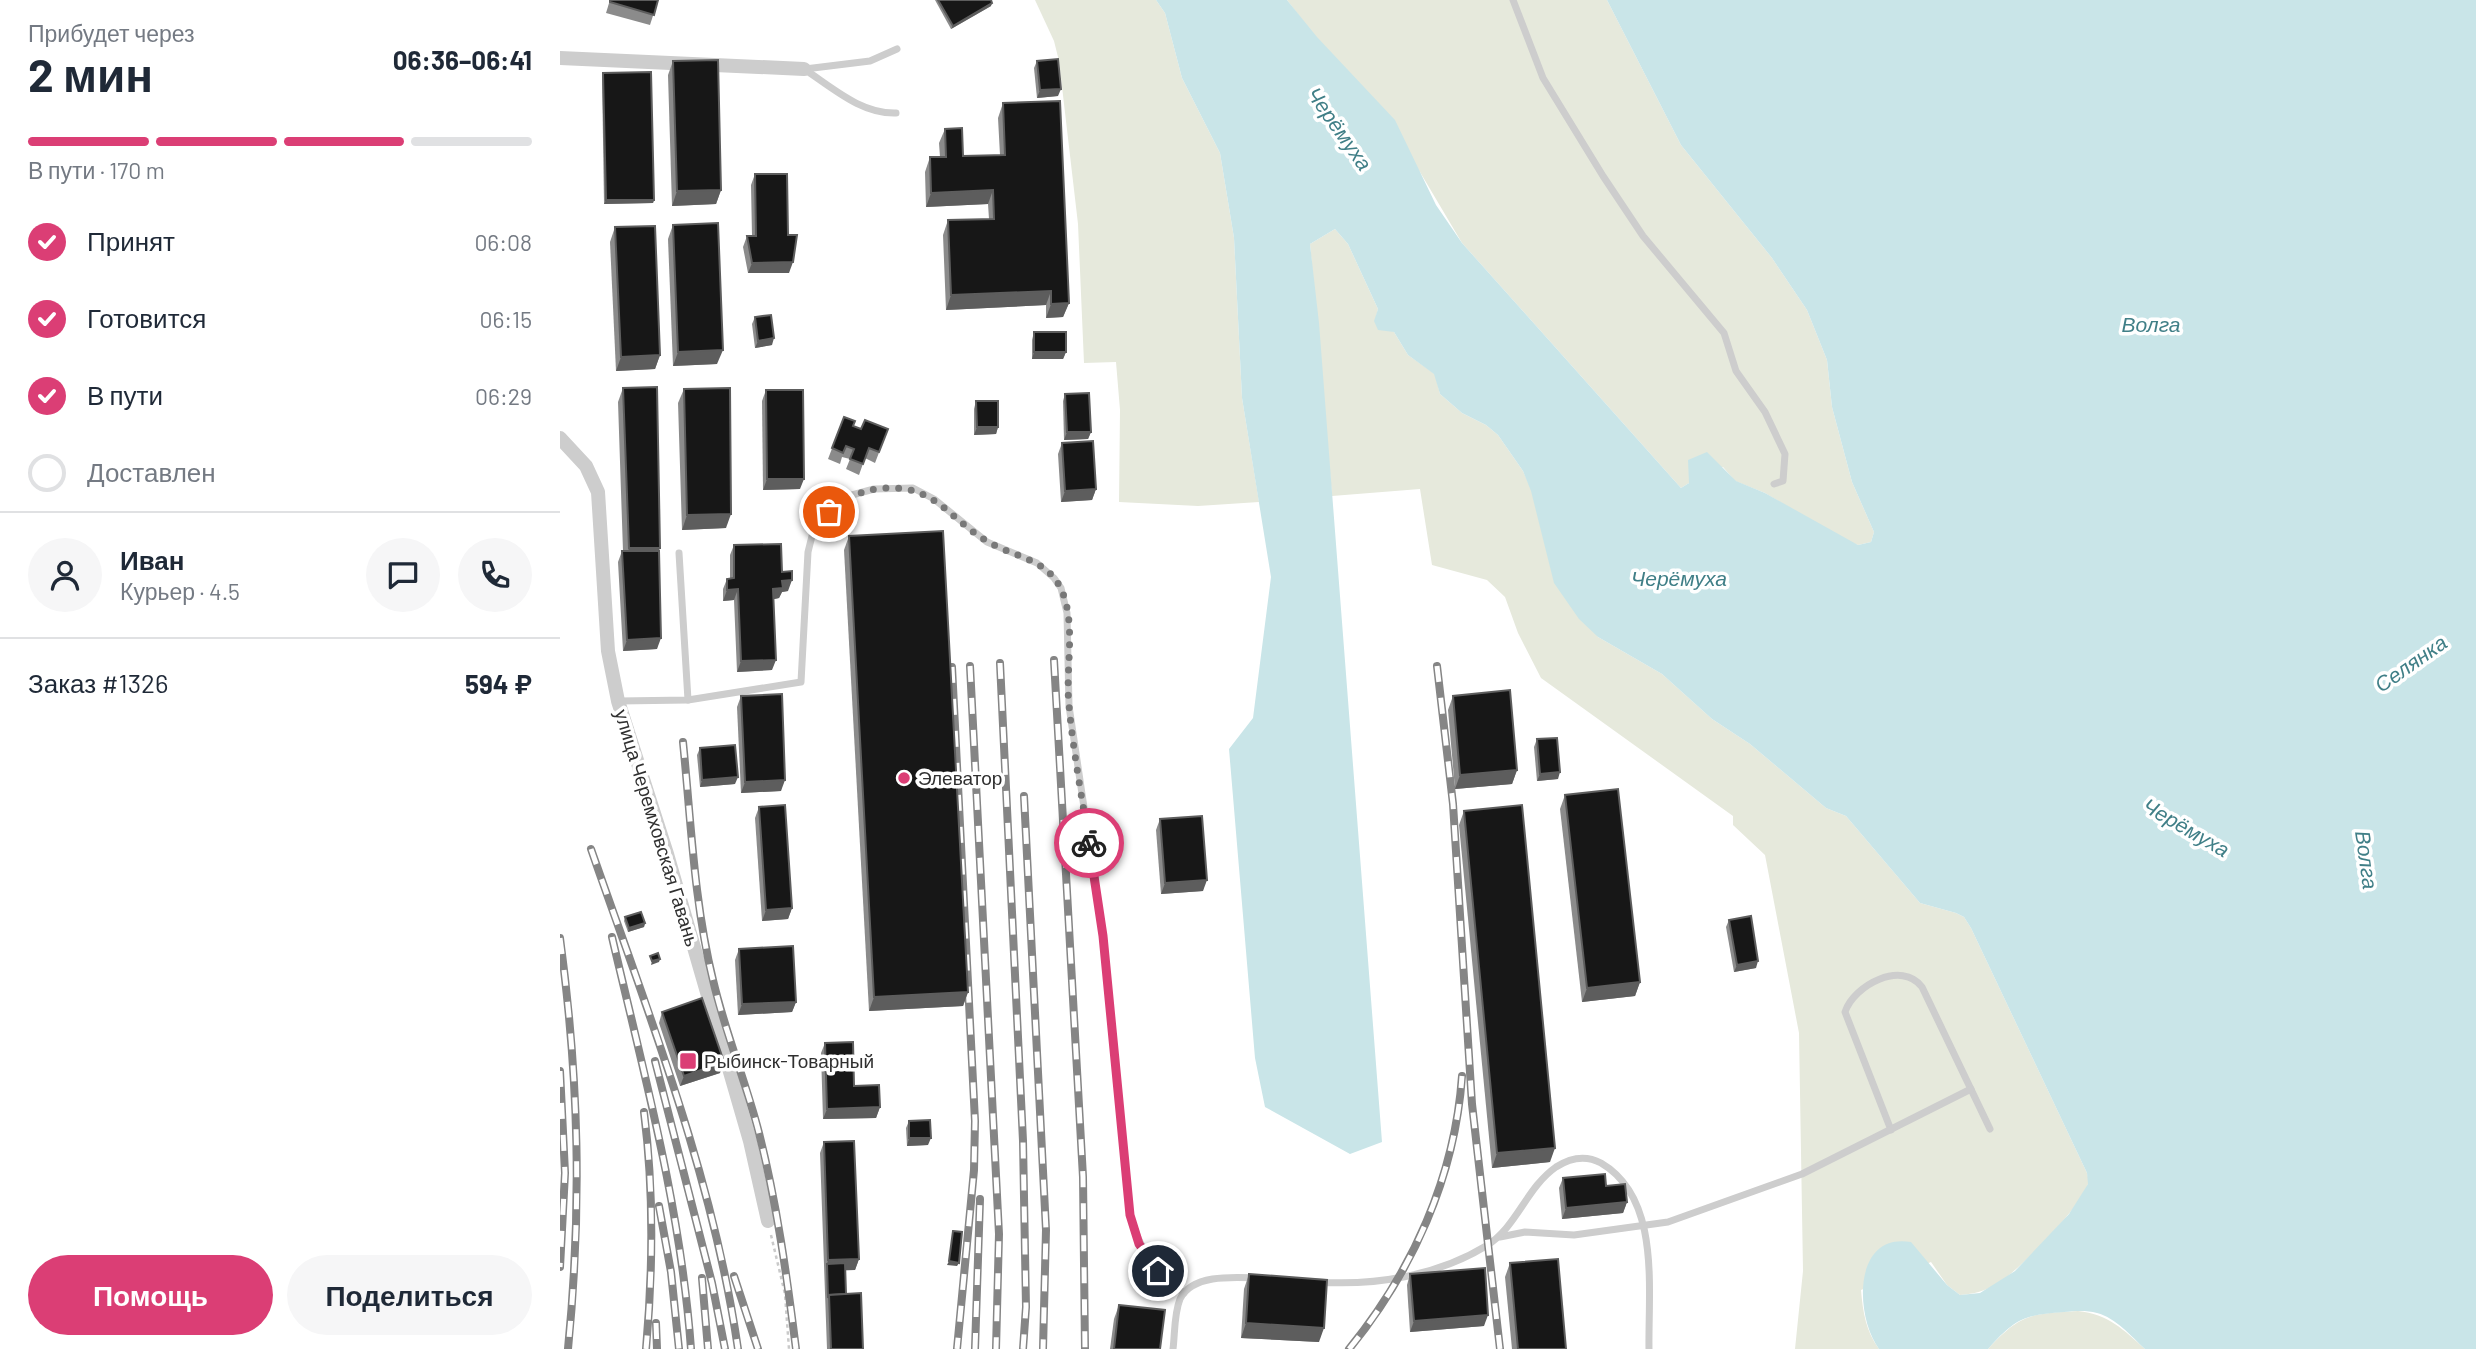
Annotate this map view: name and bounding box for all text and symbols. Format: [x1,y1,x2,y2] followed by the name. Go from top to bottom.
[28,19,195,47] text: Прибудет через
[393,44,532,75] text: 06:36–06:41
[28,46,153,101] text: 2 мин
[1303,82,1378,175] water label: Черёмуха
[28,156,165,184] text: В пути · 170 m
[28,223,66,261] icon: check
[87,225,175,256] text: Принят
[474,228,532,256] text: 06:08
[28,300,66,338] icon: check
[87,302,206,333] text: Готовится
[479,305,532,333] text: 06:15
[2122,311,2180,336] water label: Волга
[28,377,66,415] icon: check
[87,379,163,410] text: В пути
[475,382,532,410] text: 06:29
[87,456,216,487] text: Доставлен
[799,482,859,542] pin
[810,493,848,531] icon: bag
[28,538,102,612] button: person
[366,538,440,612] button: chat
[458,538,532,612] button: phone
[120,544,185,575] text: Иван
[1631,565,1727,590] water label: Черёмуха
[120,577,240,605] text: Курьер · 4.5
[2369,629,2451,697] water label: Селянка
[28,667,168,698] text: Заказ #1326
[465,668,532,699] text: 594 ₽
[610,707,705,949] street label: улица Черемховская Гавань
[918,766,1002,789] place label: Элеватор
[896,770,912,786] marker: Элеватор
[2139,792,2234,861] water label: Черёмуха
[1054,808,1124,878] courier
[1070,824,1108,862] icon: bike
[2351,829,2384,891] water label: Волга
[704,1049,874,1072] place label: Рыбинск-Товарный
[678,1051,698,1071] marker: Рыбинск-Товарный
[1128,1241,1188,1301] pin
[1139,1252,1177,1290] icon: home
[28,1255,273,1335] button: Помощь
[287,1255,532,1335] button: Поделиться

